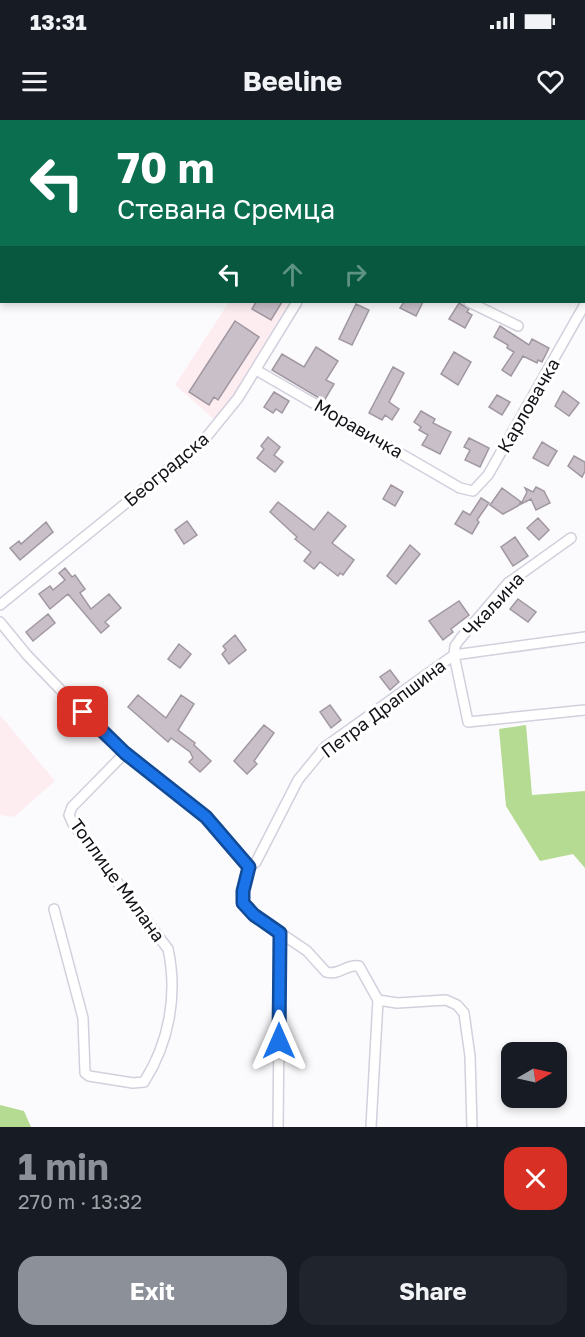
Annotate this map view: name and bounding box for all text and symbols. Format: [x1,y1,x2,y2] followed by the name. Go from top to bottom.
[30,8,87,35] text: 13:31
[18,65,51,98] icon: menu
[243,65,342,97] text: Beeline
[534,65,567,98] icon: heart
[117,142,214,192] text: 70 m
[18,144,96,222] icon: left
[117,193,335,225] text: Стевана Сремца
[213,258,246,291] icon: left
[276,258,309,291] icon: ahead
[339,258,372,291] icon: right
[492,354,564,456] street label: Карловачка
[311,394,407,462] street label: Моравичка
[119,427,213,511] street label: Београдска
[458,567,528,641] street label: Чкаљина
[316,654,450,762] street label: Петра Драпшина
[57,686,108,737] pin
[66,695,99,728] icon: arrive
[66,814,170,946] street label: Топлице Милана
[247,1009,311,1073] position arrow
[501,1042,567,1108] north arrow
[501,1042,567,1108] map controls
[18,1145,109,1188] text: 1 min
[504,1147,567,1210] button: close
[18,1189,142,1213] text: 270 m · 13:32
[18,1256,287,1325] button: Exit
[299,1256,567,1325] button: Share

